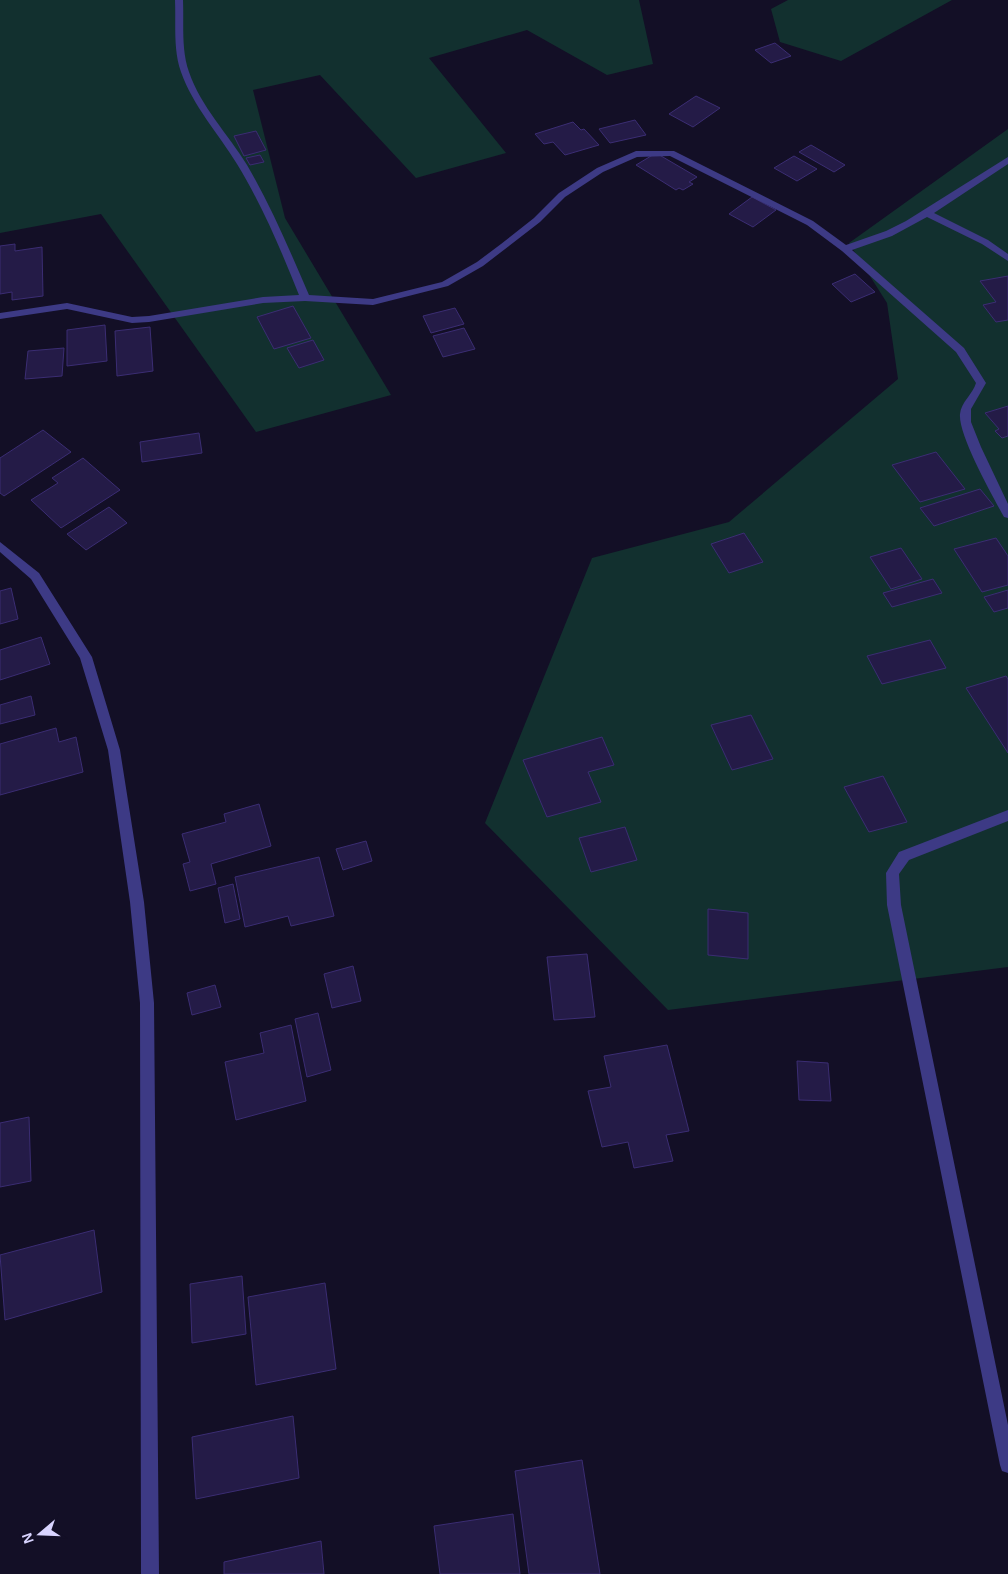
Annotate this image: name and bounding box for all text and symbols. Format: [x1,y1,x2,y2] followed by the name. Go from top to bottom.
[15,1509,65,1559] north arrow
[18,1531,37,1546] text: N

